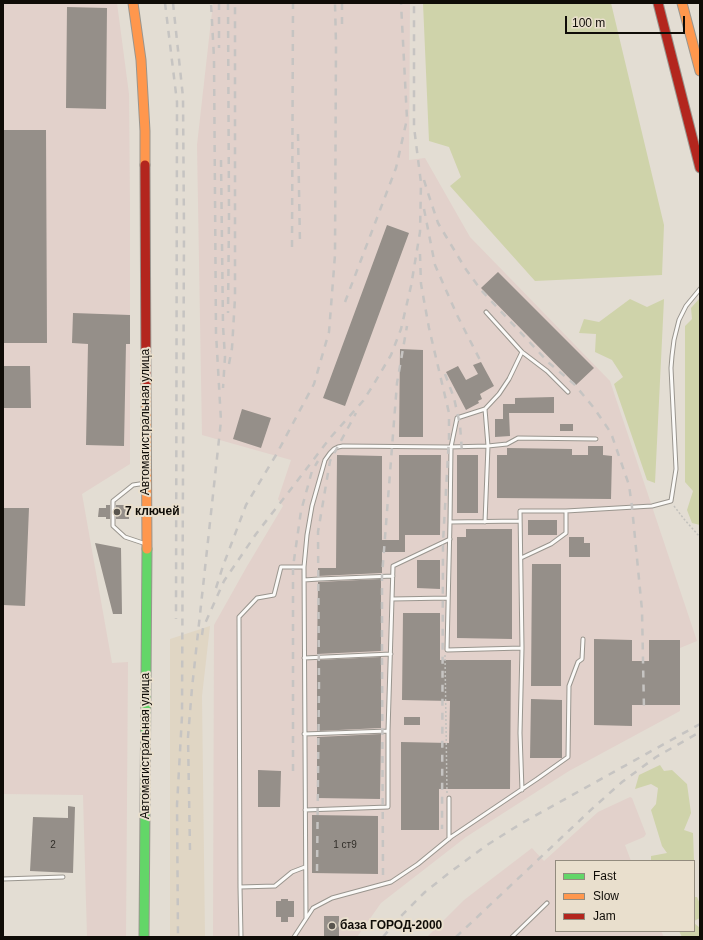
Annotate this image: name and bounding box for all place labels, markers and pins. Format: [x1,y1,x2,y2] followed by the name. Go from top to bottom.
[125,505,180,519] place label: 7 ключей
[112,507,122,517] marker: 7 ключей
[340,919,442,933] place label: база ГОРОД-2000
[327,921,337,931] marker: база ГОРОД-2000

